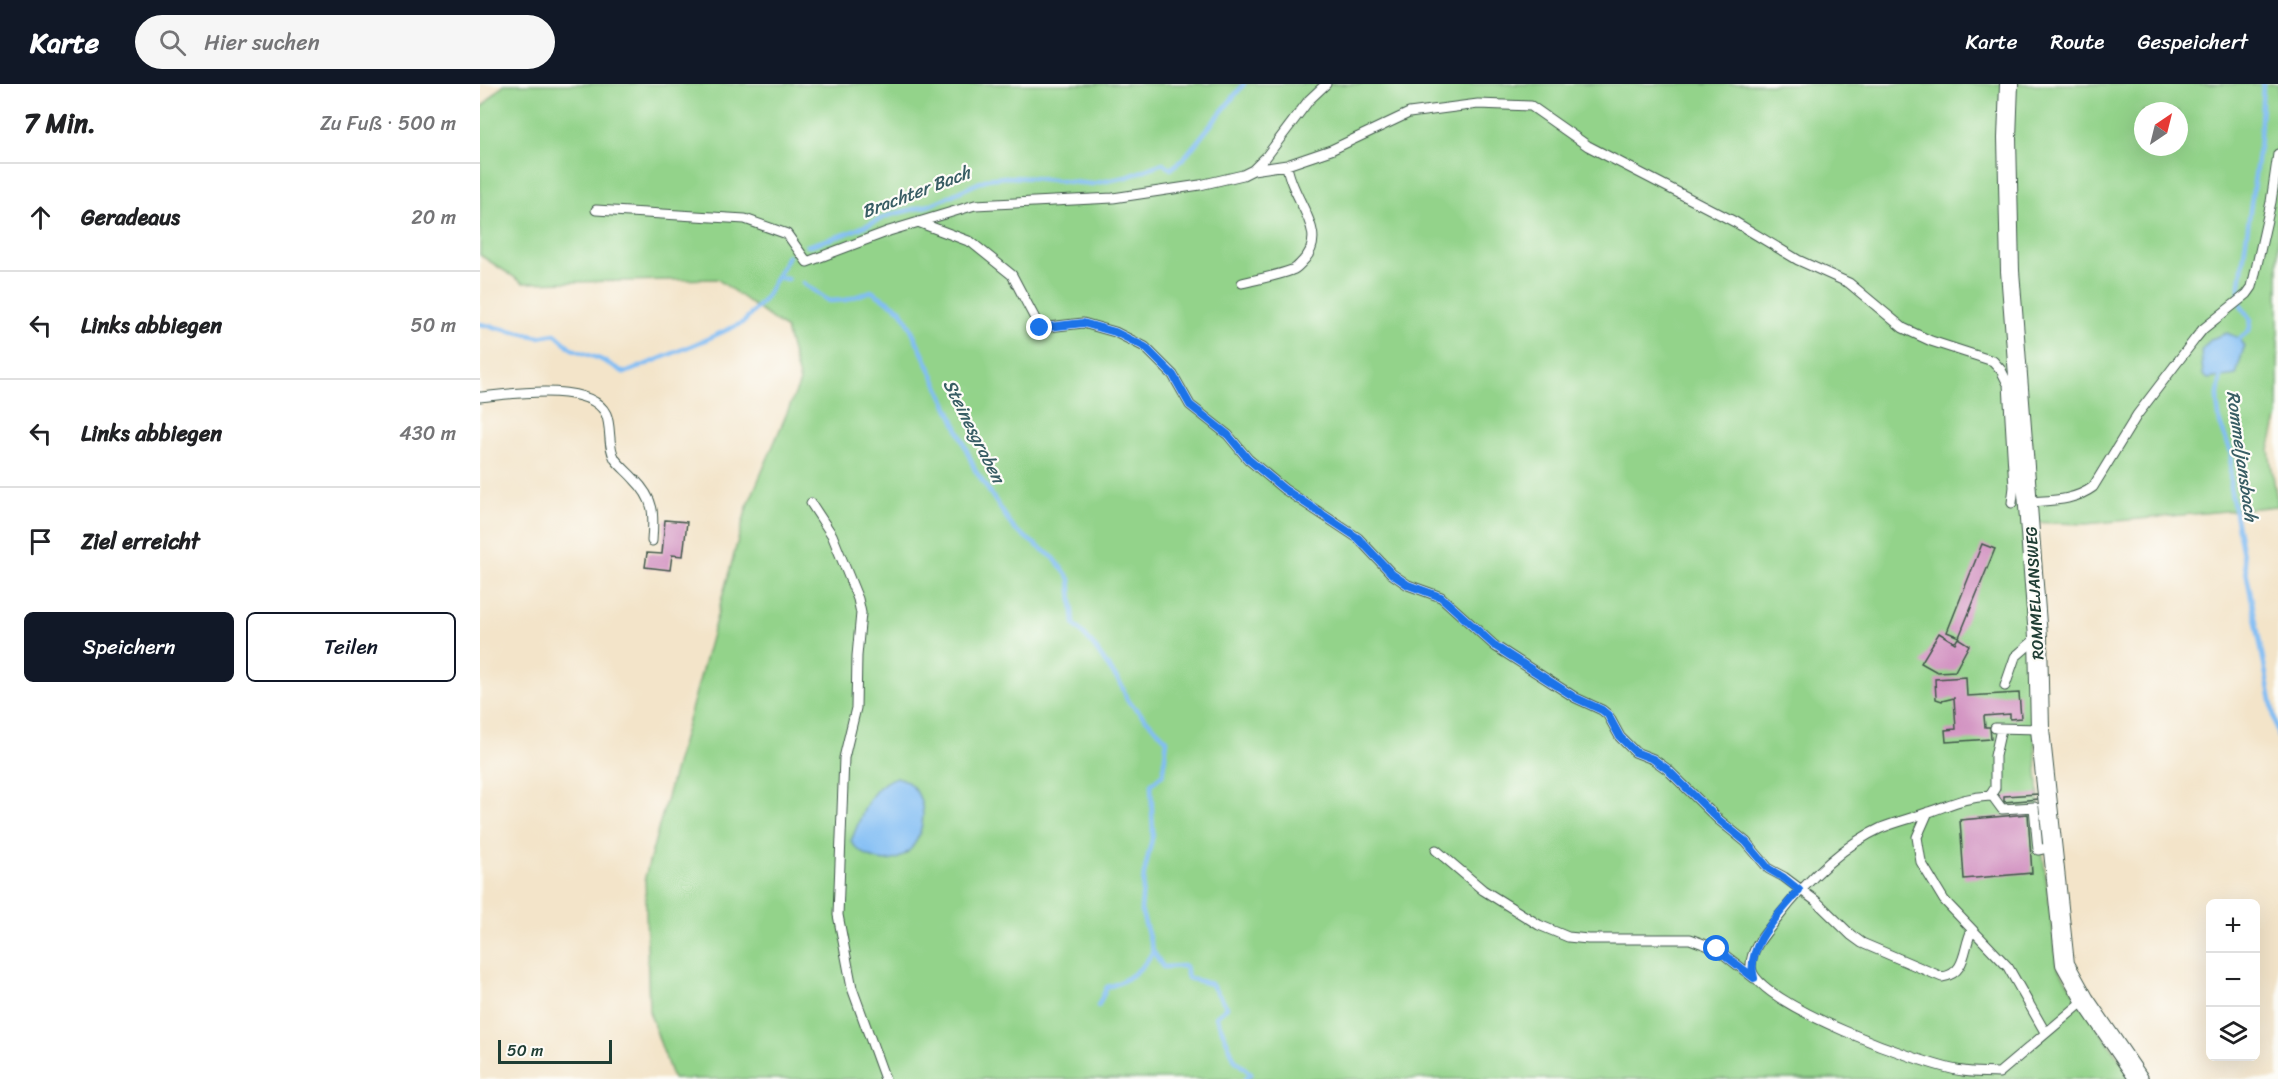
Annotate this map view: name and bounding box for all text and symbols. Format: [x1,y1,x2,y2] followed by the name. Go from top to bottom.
[135,15,555,69] search box
[30,18,99,67] text: Karte
[204,23,319,62] text: Hier suchen
[1966,23,2017,61] text: Karte
[2050,23,2104,61] text: Route
[2137,23,2248,61] text: Gespeichert
[156,26,189,59] icon: search
[24,100,96,146] text: 7 Min.
[2134,102,2188,156] north arrow
[320,106,456,141] text: Zu Fuß · 500 m
[857,156,976,227] water label: Brachter Bach
[81,198,180,237] text: Geradeaus
[411,200,456,235] text: 20 m
[24,201,57,234] icon: ahead
[81,306,222,345] text: Links abbiegen
[411,308,456,343] text: 50 m
[24,309,57,342] icon: left
[1026,314,1052,340] route end
[934,373,1015,491] water label: Steinesgraben
[2217,389,2267,525] water label: Rommeljansbach
[81,414,222,453] text: Links abbiegen
[399,416,456,451] text: 430 m
[24,417,57,450] icon: left
[81,522,200,561] text: Ziel erreicht
[24,525,57,558] icon: arrive
[2017,526,2052,660] street label: ROMMELJANSWEG
[24,612,234,682] button: Speichern
[246,612,456,682] button: Teilen
[2206,899,2260,1061] map controls
[2206,899,2260,953] button: +
[1703,935,1729,961] route start
[2206,953,2260,1007] button: −
[2206,1007,2260,1061] button: layers
[507,1036,543,1065] text: 50 m
[498,1037,612,1064] scale bar

